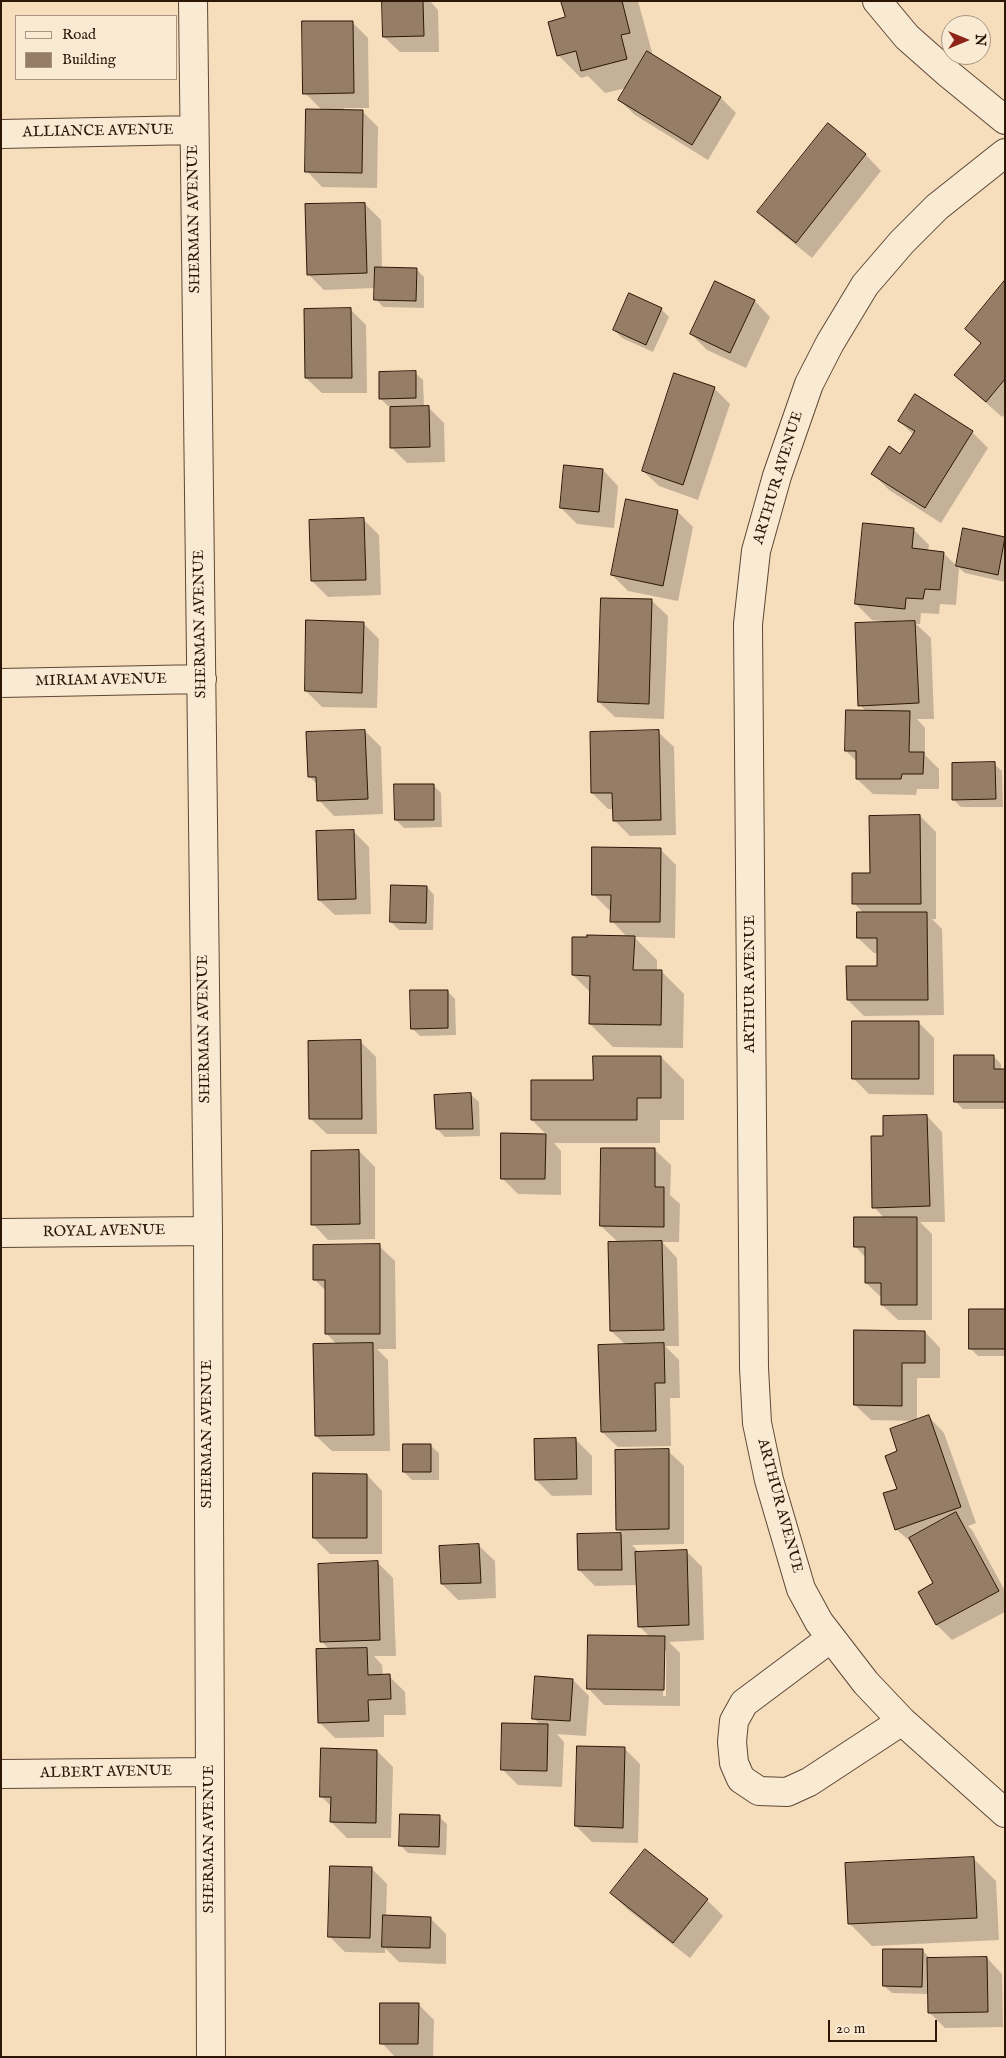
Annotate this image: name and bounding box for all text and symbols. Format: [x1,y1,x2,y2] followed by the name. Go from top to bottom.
[15,15,178,80] legend
[941,15,991,65] north arrow
[62,25,96,44] text: Road
[971,34,989,46] text: N
[62,50,116,69] text: Building
[22,122,174,142] street label: ALLIANCE AVENUE
[185,145,205,293] street label: SHERMAN AVENUE
[750,409,808,547] street label: ARTHUR AVENUE
[191,550,211,698] street label: SHERMAN AVENUE
[35,671,167,691] street label: MIRIAM AVENUE
[742,915,760,1053] street label: ARTHUR AVENUE
[195,955,215,1103] street label: SHERMAN AVENUE
[42,1222,166,1242] street label: ROYAL AVENUE
[199,1360,217,1508] street label: SHERMAN AVENUE
[752,1437,806,1575] street label: ARTHUR AVENUE
[40,1763,172,1783] street label: ALBERT AVENUE
[201,1765,219,1913] street label: SHERMAN AVENUE
[831,2010,940,2042] scale bar
[836,2019,865,2038] text: 20 m

